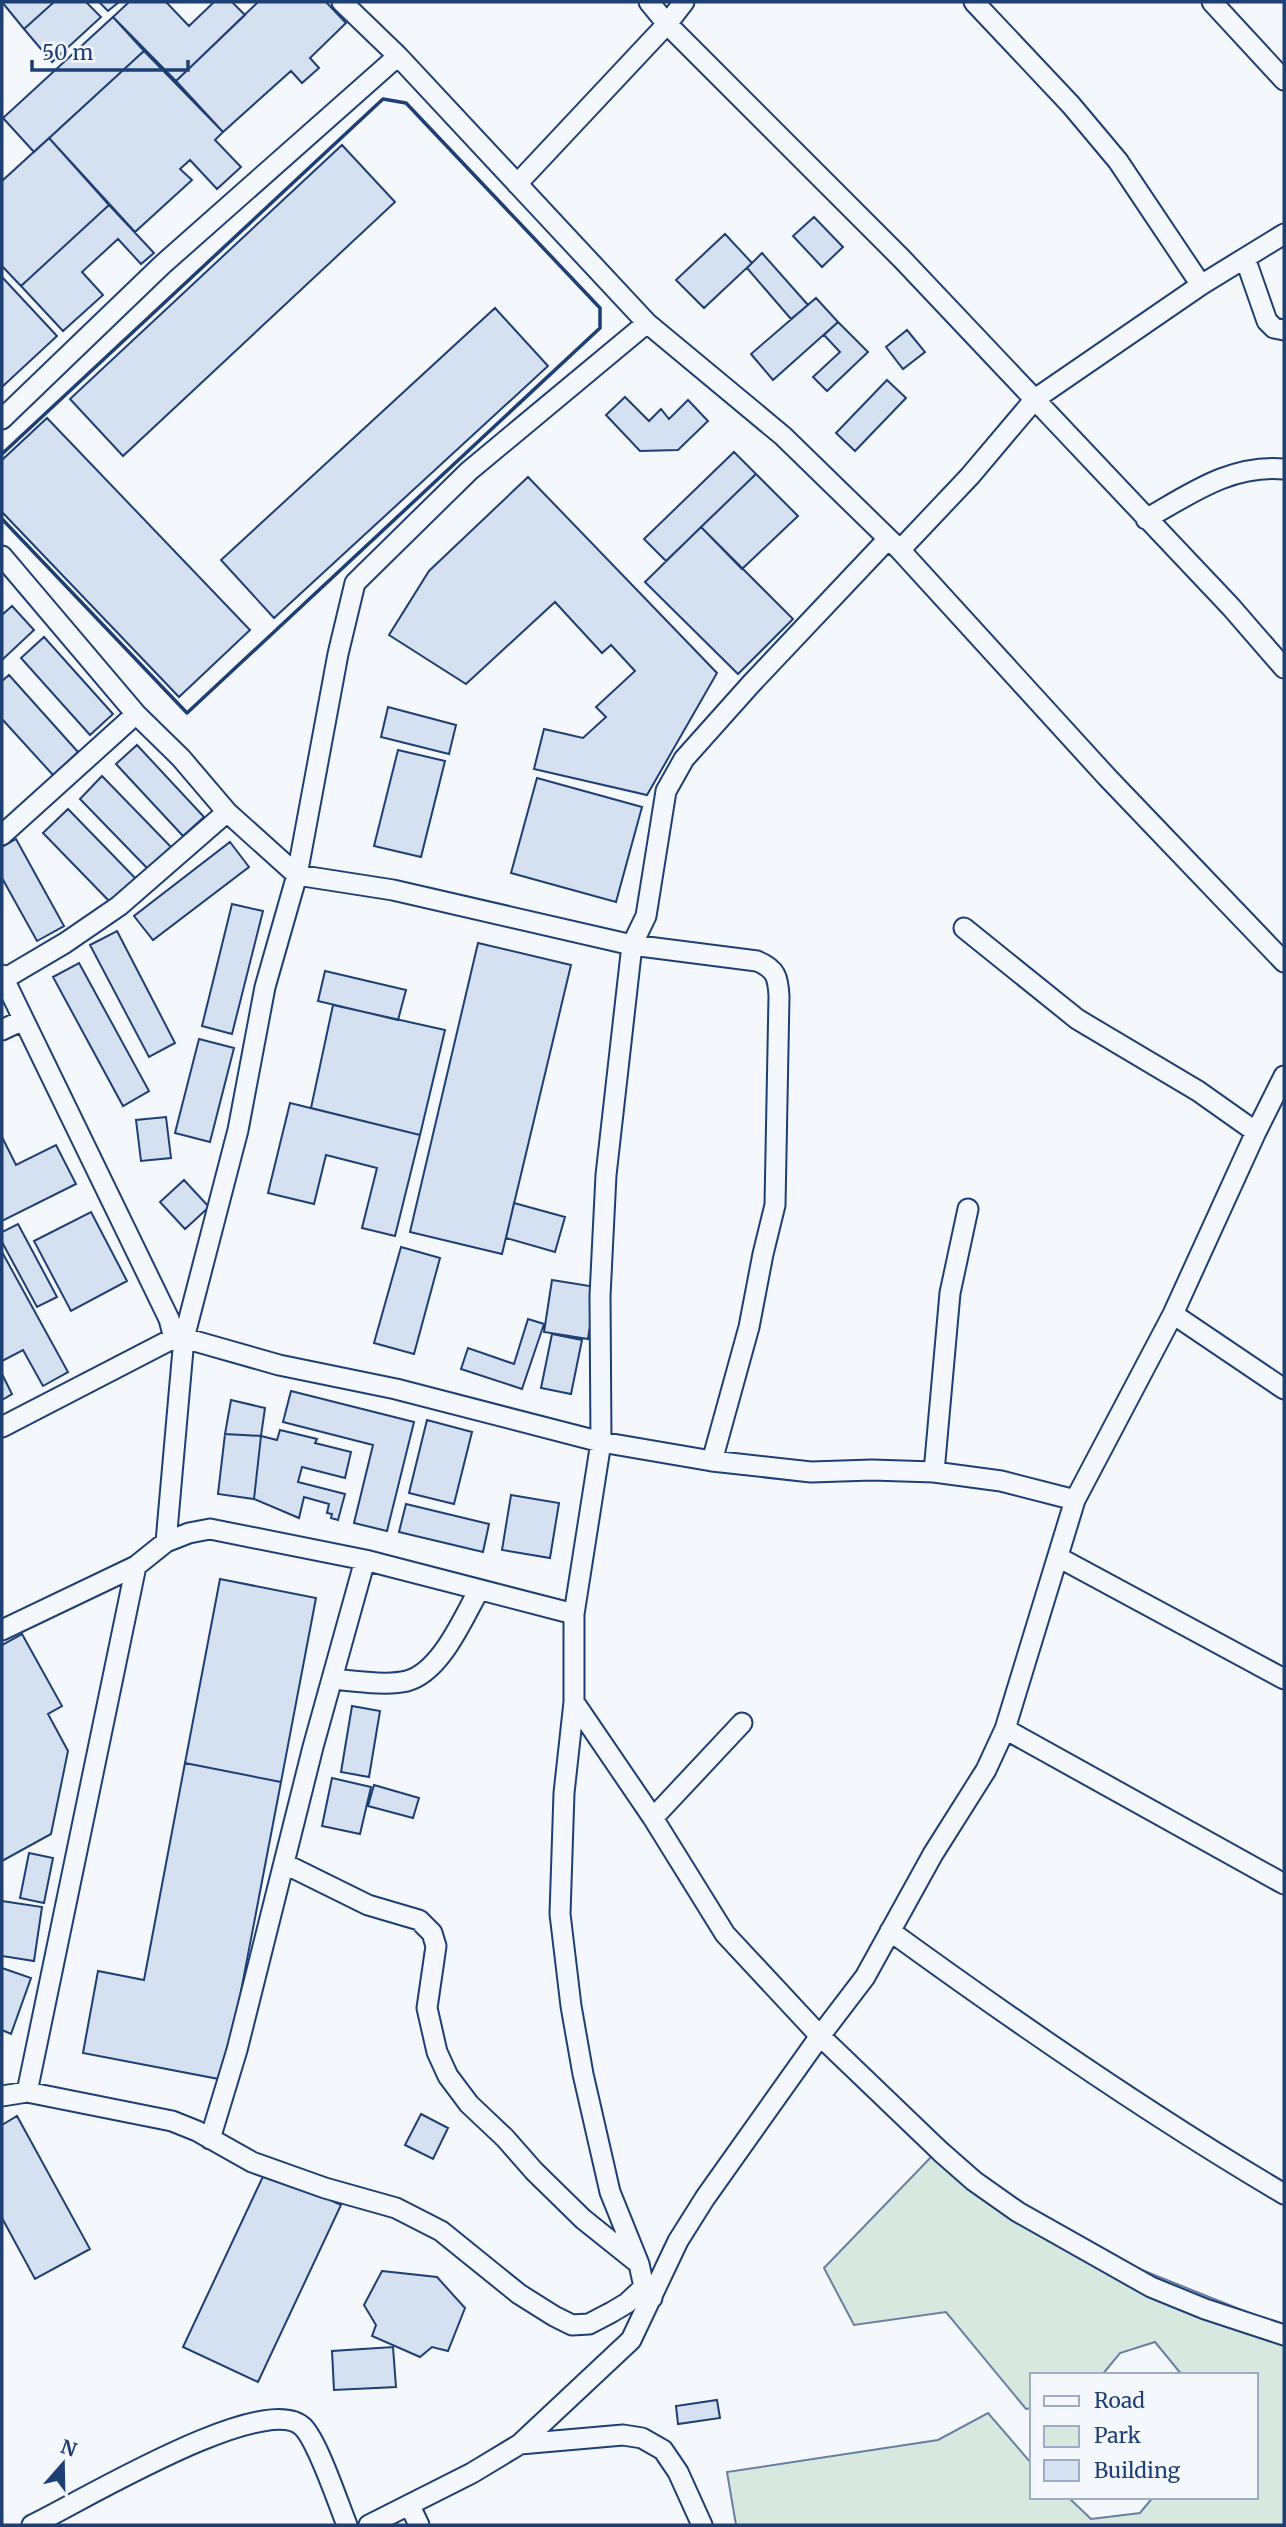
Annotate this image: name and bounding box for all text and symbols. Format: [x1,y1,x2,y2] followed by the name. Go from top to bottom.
[32,28,187,72] scale bar
[42,39,93,66] text: 50 m
[1030,2373,1258,2499] legend
[1094,2387,1145,2414] text: Road
[1094,2422,1141,2449] text: Park
[28,2429,98,2499] north arrow
[58,2434,80,2462] text: N
[1094,2457,1181,2484] text: Building

